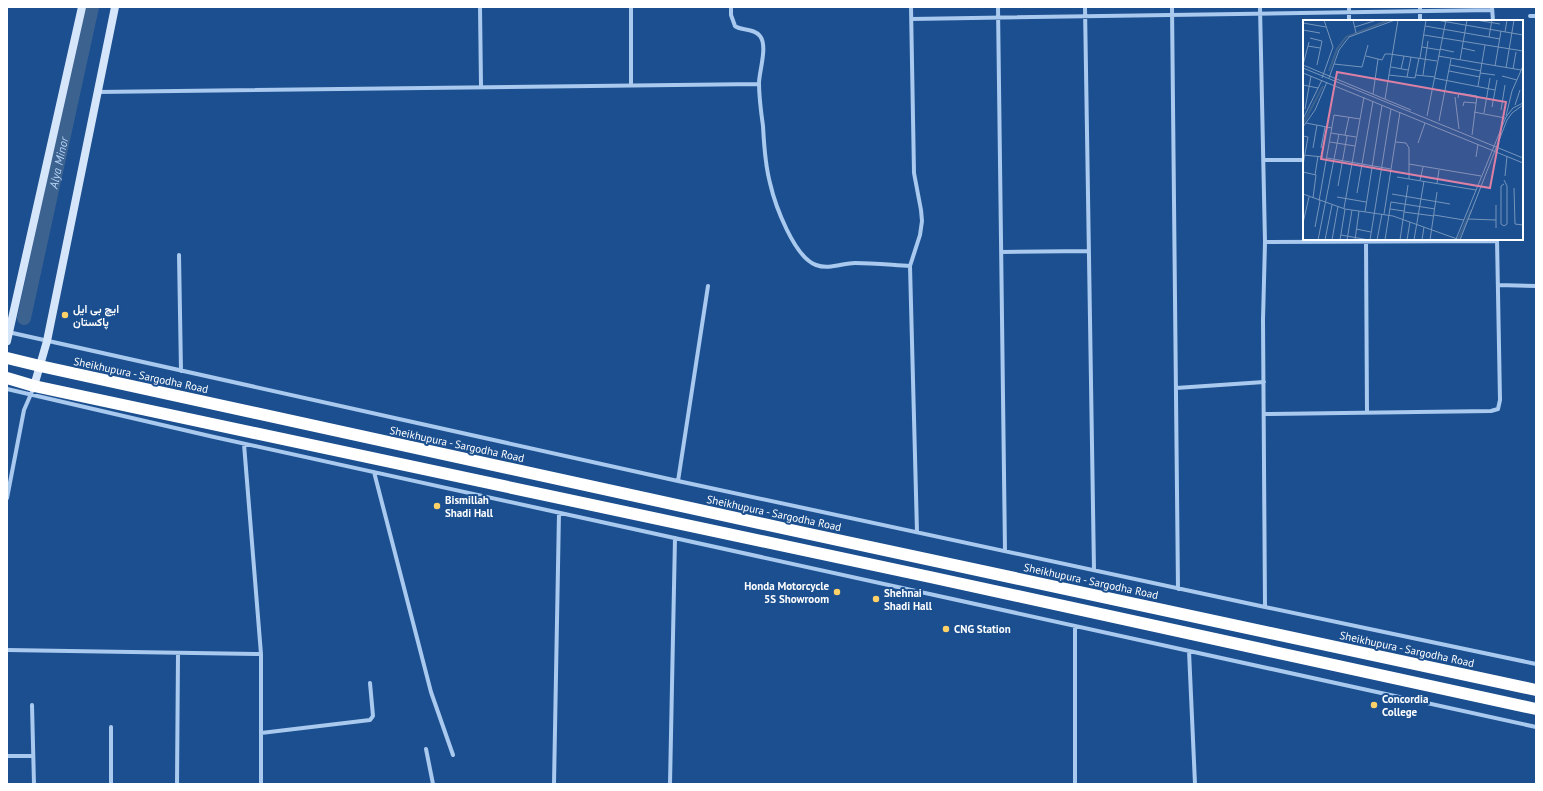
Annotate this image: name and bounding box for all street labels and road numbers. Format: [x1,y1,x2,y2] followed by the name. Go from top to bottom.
[72,354,210,396] street label: Sheikhupura - Sargodha Road
[388,423,526,465] street label: Sheikhupura - Sargodha Road
[705,492,843,534] street label: Sheikhupura - Sargodha Road
[1022,560,1160,602] street label: Sheikhupura - Sargodha Road
[1338,628,1476,670] street label: Sheikhupura - Sargodha Road

